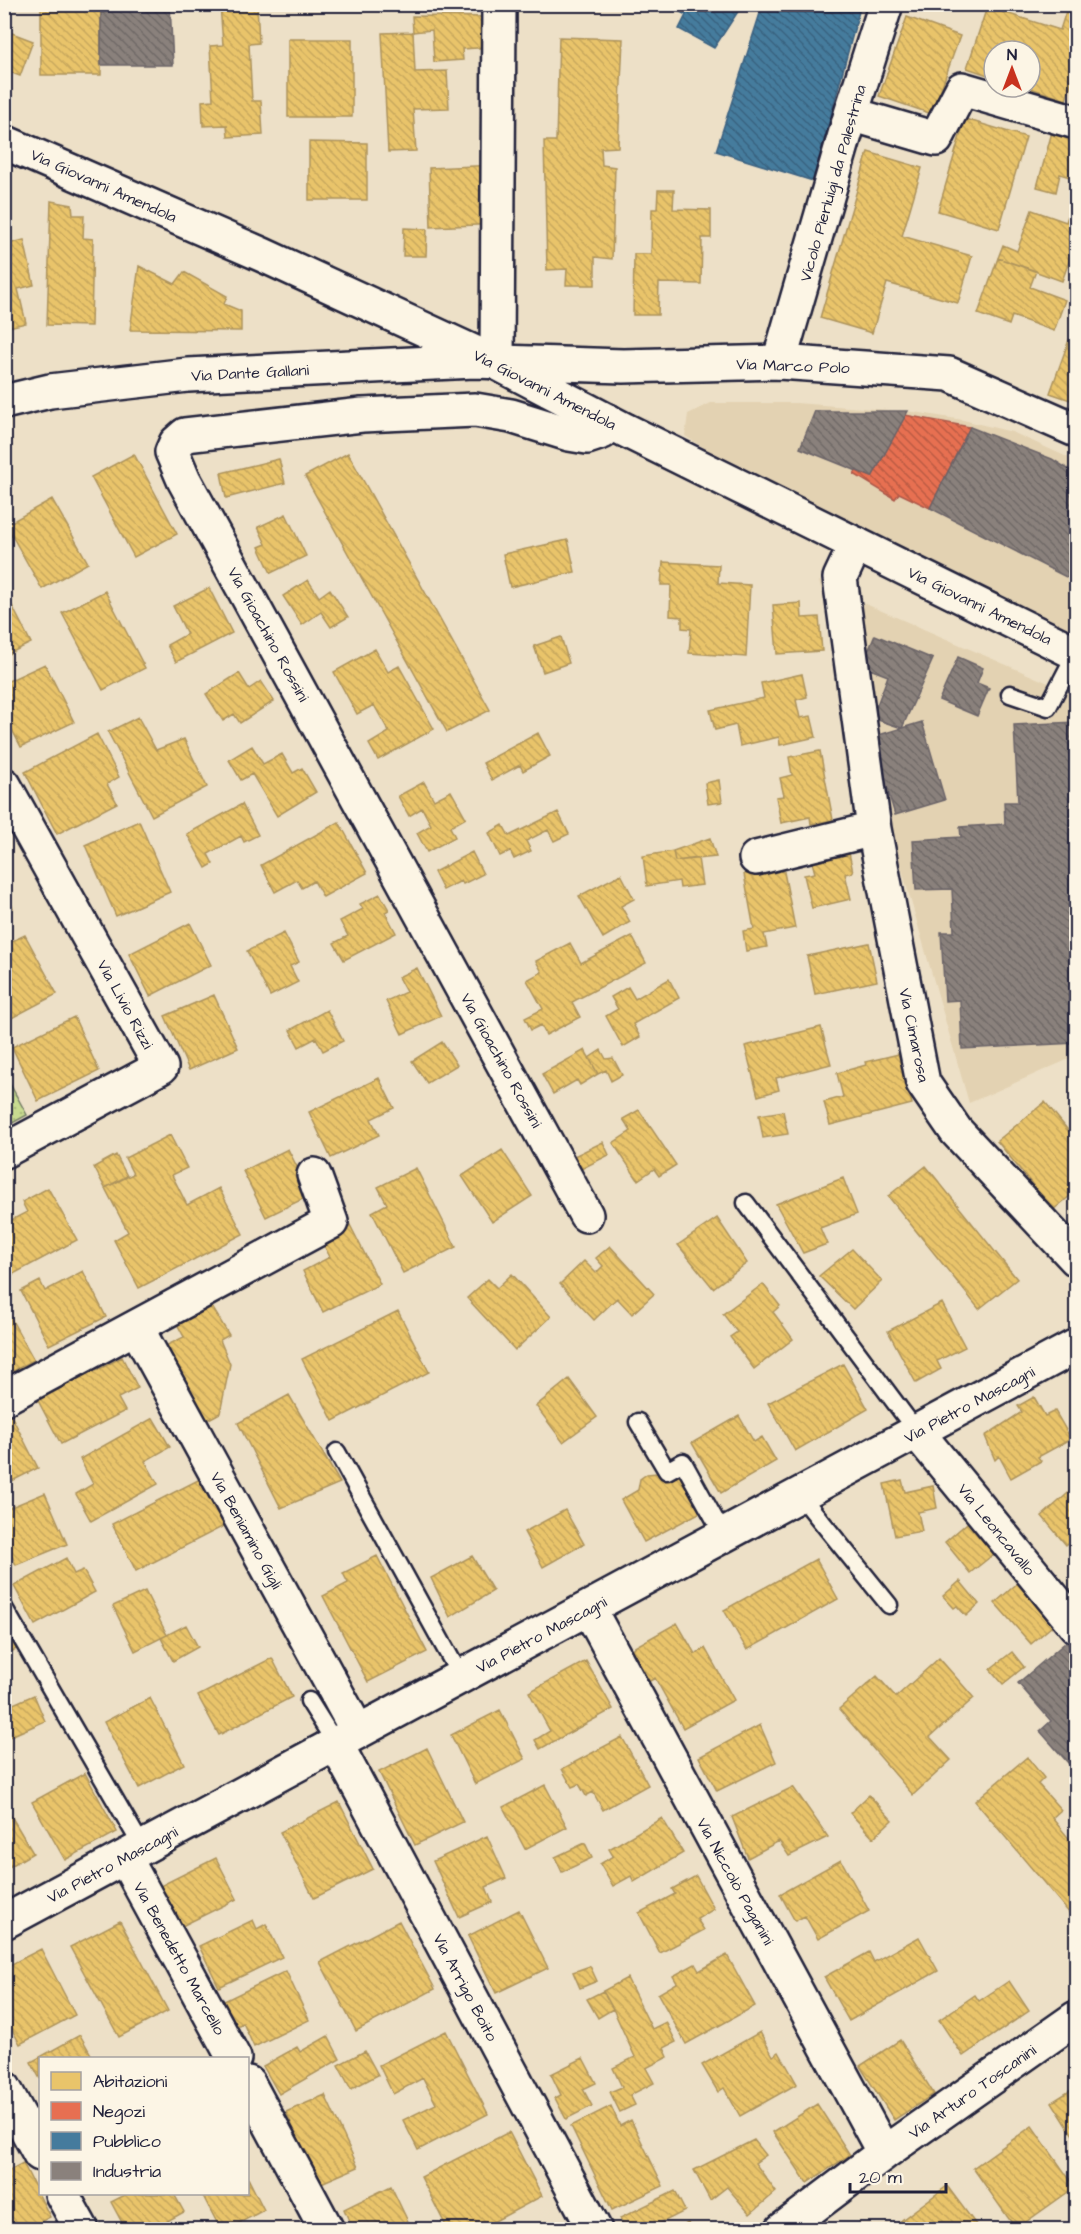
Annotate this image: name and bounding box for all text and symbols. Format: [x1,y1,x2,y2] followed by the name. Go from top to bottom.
[982,39,1042,99] north arrow
[1007,44,1017,66] text: N
[794,82,873,285] street label: Vicolo Pierluigi da Palestrina
[27,144,180,228] street label: Via Giovanni Amendola
[469,344,620,436] street label: Via Giovanni Amendola
[736,353,850,379] street label: Via Marco Polo
[191,359,310,387] street label: Via Dante Gallani
[904,561,1055,650] street label: Via Giovanni Amendola
[222,563,315,706] street label: Via Gioachino Rossini
[92,956,159,1053] street label: Via Livio Rizzi
[893,986,935,1084] street label: Via Cimarosa
[455,989,548,1132] street label: Via Gioachino Rossini
[900,1361,1040,1450] street label: Via Pietro Mascagni
[204,1468,288,1594] street label: Via Beniamino Gigli
[952,1479,1040,1580] street label: Via Leoncavallo
[472,1591,612,1680] street label: Via Pietro Mascagni
[690,1814,779,1950] street label: Via Niccolò Paganini
[43,1821,183,1910] street label: Via Pietro Mascagni
[128,1878,230,2039] street label: Via Benedetto Marcello
[427,1930,503,2046] street label: Via Arrigo Boito
[904,2039,1041,2144] street label: Via Arturo Toscanini
[39,2057,249,2195] legend
[93,2069,168,2094] text: Abitazioni
[93,2099,145,2125] text: Negozi
[93,2129,161,2154] text: Pubblico
[850,2156,946,2194] scale bar
[93,2159,161,2184] text: Industria
[859,2165,902,2190] text: 20 m

